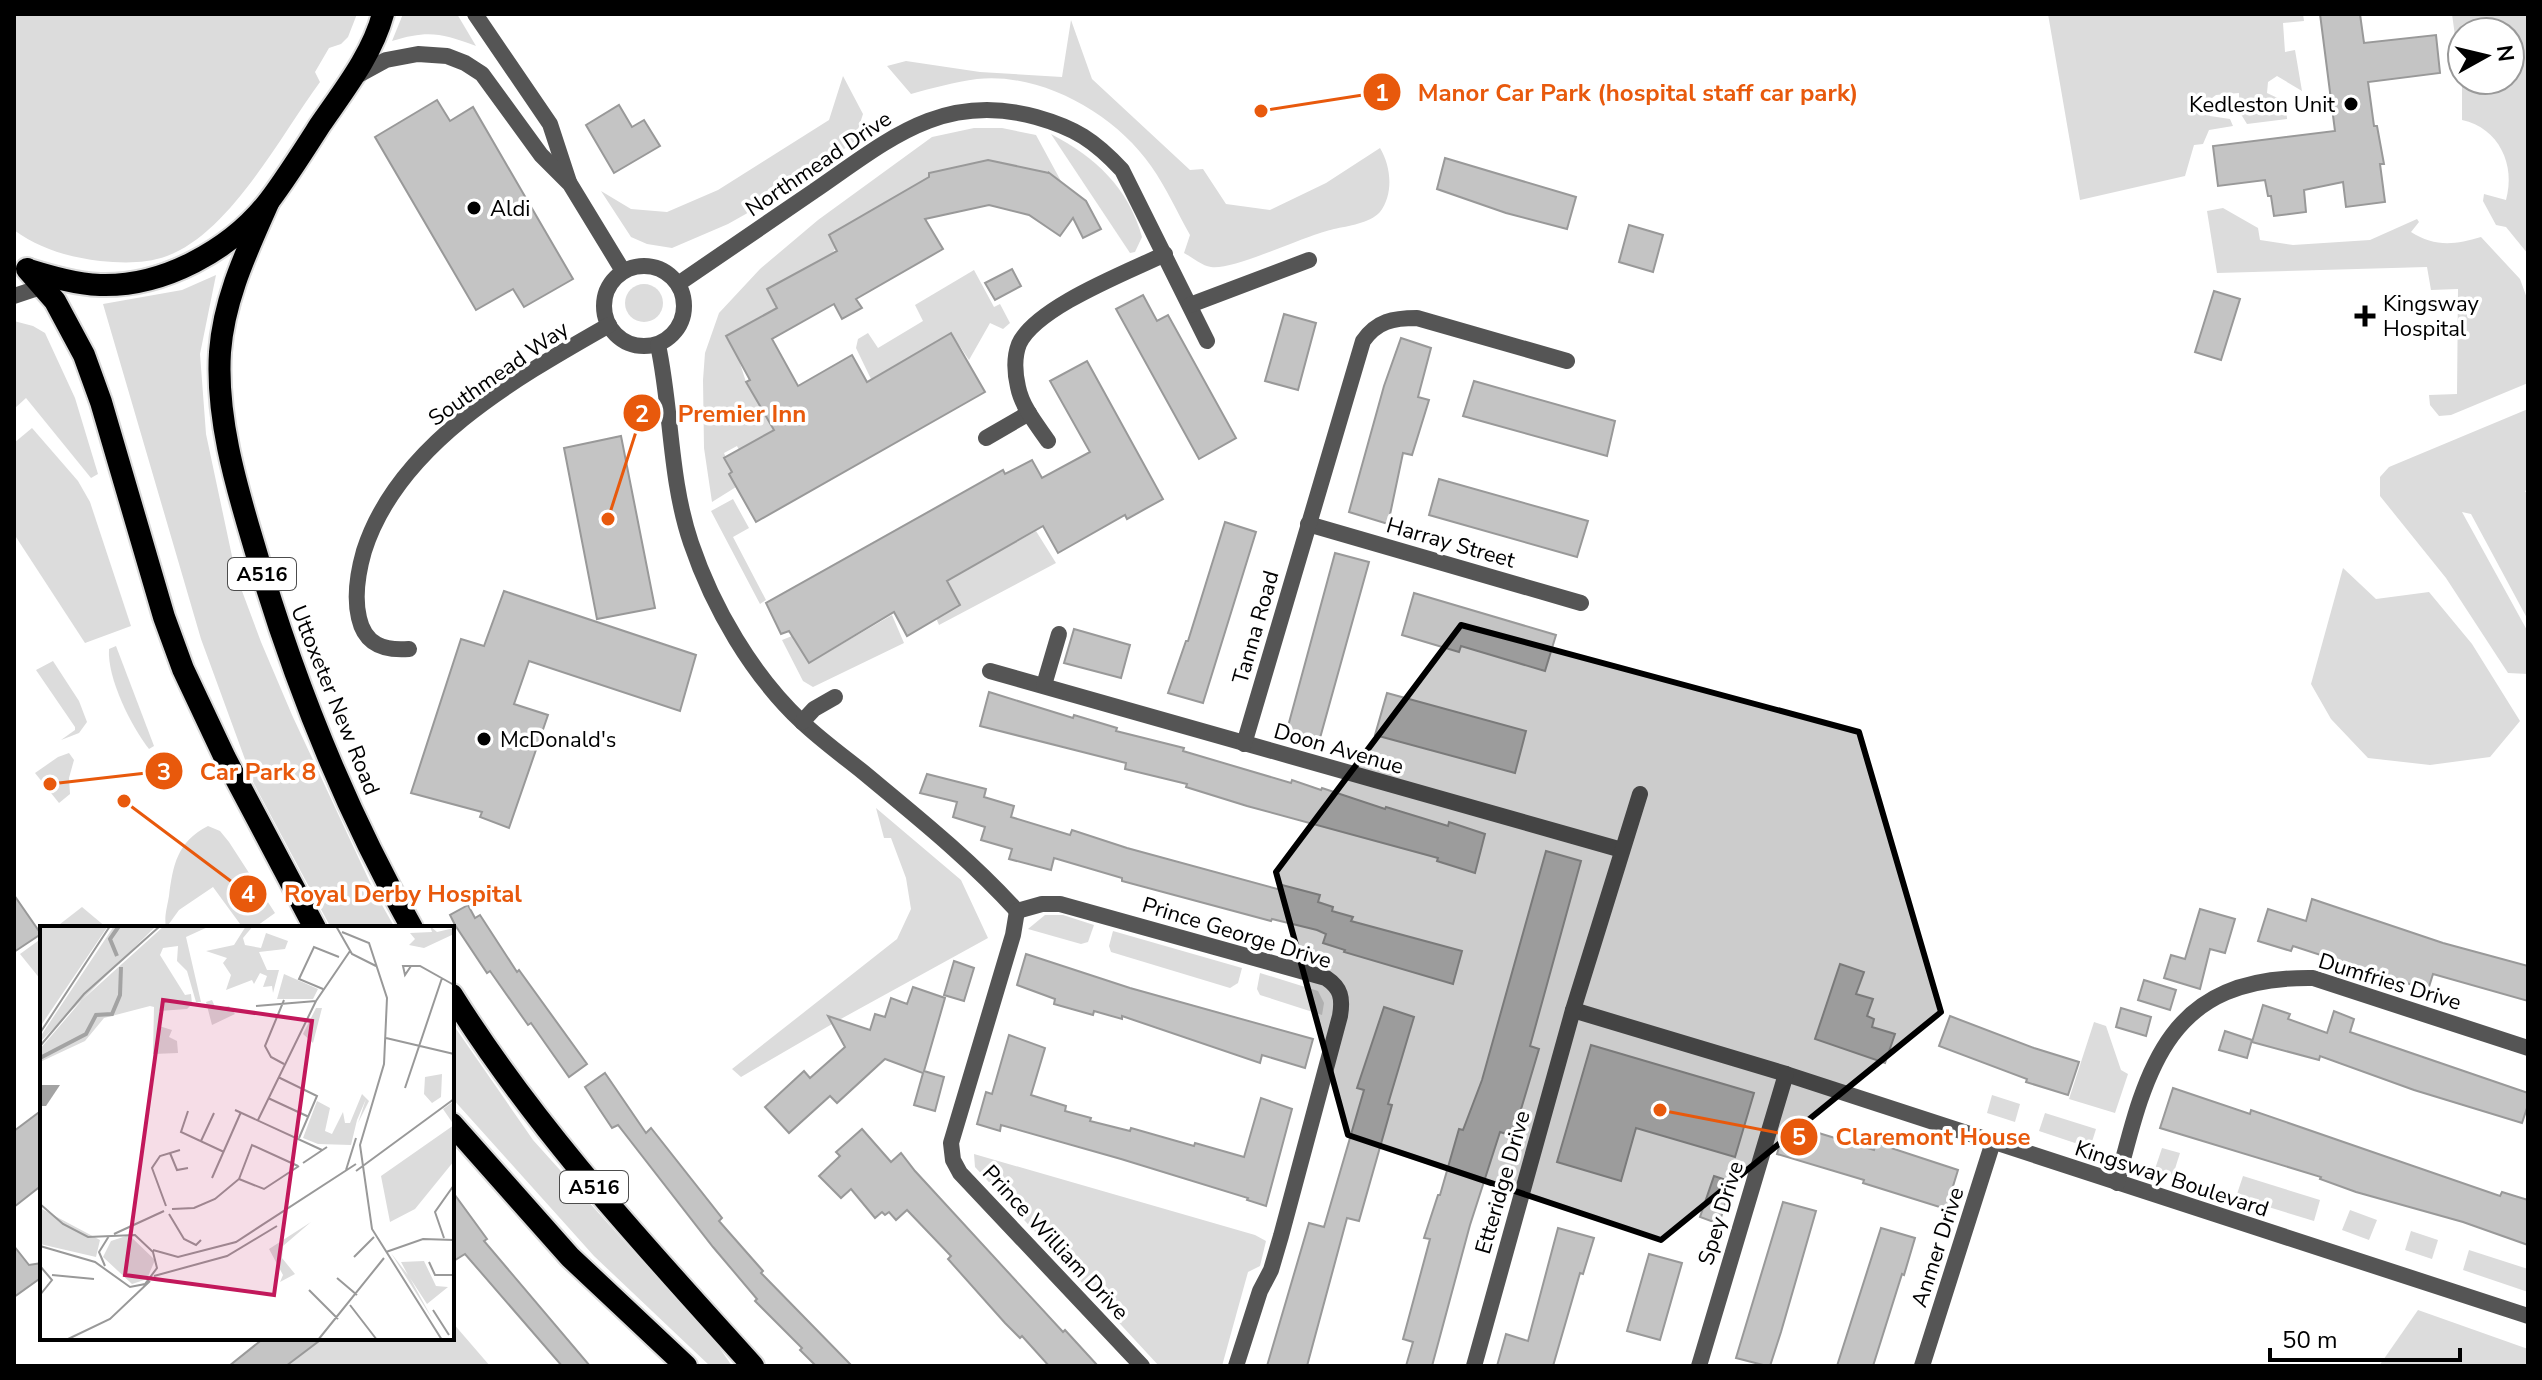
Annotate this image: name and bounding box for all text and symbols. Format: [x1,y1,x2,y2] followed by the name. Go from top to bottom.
[2446,16,2526,96] north arrow
[2489,43,2521,64] text: N
[1362,68,1875,116] callout: Manor Car Park (hospital staff car park)
[1375,77,1389,109] text: 1
[1418,77,1858,109] text: Manor Car Park (hospital staff car park)
[2189,90,2335,120] place label: Kedleston Unit
[2342,95,2360,113] marker: Kedleston Unit
[740,104,897,224] street label: Northmead Drive
[490,194,530,224] place label: Aldi
[465,199,483,217] marker: Aldi
[2383,289,2479,344] place label: Kingsway Hospital
[2354,305,2376,327] marker: Kingsway Hospital
[422,314,575,433] street label: Southmead Way
[622,389,823,437] callout: Premier Inn
[635,398,649,430] text: 2
[678,398,806,430] text: Premier Inn
[1383,510,1519,576] street label: Harray Street
[228,558,296,590] road number: A516
[1225,567,1286,688] street label: Tanna Road
[283,601,387,800] street label: Uttoxeter New Road
[1270,716,1407,782] street label: Doon Avenue
[500,725,616,755] place label: McDonald's
[475,730,493,748] marker: McDonald's
[144,747,332,795] callout: Car Park 8
[157,756,171,788] text: 3
[200,756,316,788] text: Car Park 8
[228,870,538,918] callout: Royal Derby Hospital
[241,878,255,910] text: 4
[284,878,522,910] text: Royal Derby Hospital
[1138,890,1335,976] street label: Prince George Drive
[40,926,454,1340] inset map
[2315,946,2465,1018] street label: Dumfries Drive
[1468,1107,1538,1257] street label: Etteridge Drive
[1779,1113,2046,1161] callout: Claremont House
[1792,1121,1806,1153] text: 5
[1836,1121,2030,1153] text: Claremont House
[2071,1133,2272,1224] street label: Kingsway Boulevard
[975,1158,1135,1327] street label: Prince William Drive
[1691,1158,1751,1269] street label: Spey Drive
[560,1171,628,1203] road number: A516
[1904,1183,1971,1311] street label: Anmer Drive
[2270,1312,2460,1362] scale bar
[2282,1324,2338,1356] text: 50 m

